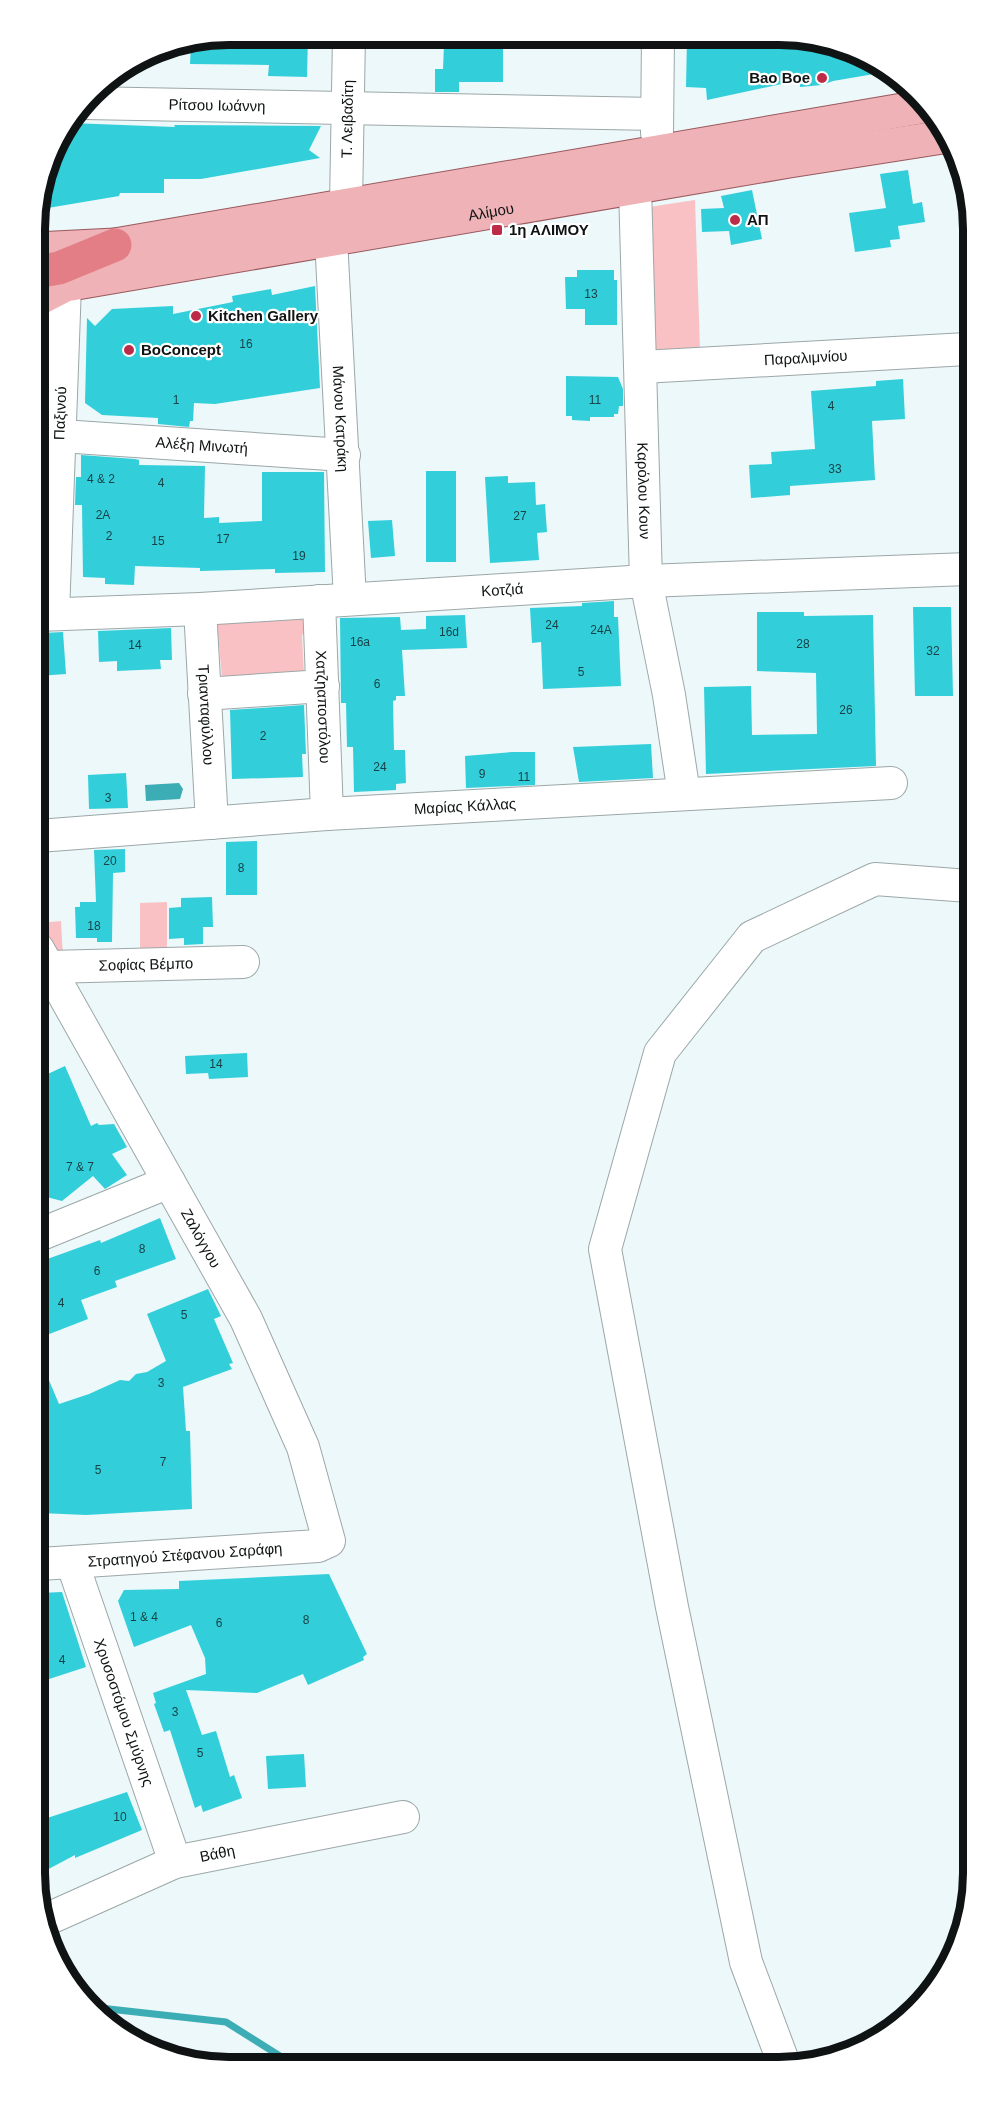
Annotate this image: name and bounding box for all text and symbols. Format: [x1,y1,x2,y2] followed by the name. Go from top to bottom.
[749,69,810,86] place label: Bao Boe
[815,71,829,85] marker: Bao Boe
[338,80,356,158] street label: Τ. Λειβαδίτη
[168,96,266,114] street label: Ρίτσου Ιωάννη
[467,199,515,224] street label: Αλίμου
[747,211,769,228] place label: ΑΠ
[728,213,742,227] marker: ΑΠ
[509,221,589,238] place label: 1η ΑΛΙΜΟΥ
[490,223,504,237] marker: 1η ΑΛΙΜΟΥ
[584,287,598,301] house number: 13
[208,307,319,324] place label: Kitchen Gallery
[189,309,203,323] marker: Kitchen Gallery
[239,337,253,351] house number: 16
[141,341,221,358] place label: BoConcept
[122,343,136,357] marker: BoConcept
[764,347,848,368] street label: Παραλιμνίου
[330,365,352,473] street label: Μάνου Κατράκη
[50,386,69,440] street label: Παξινού
[173,393,180,407] house number: 1
[589,393,602,407] house number: 11
[828,399,835,413] house number: 4
[155,433,248,457] street label: Αλέξη Μινωτή
[634,442,654,540] street label: Καρόλου Κουν
[828,462,842,476] house number: 33
[87,472,115,486] house number: 4 & 2
[158,476,165,490] house number: 4
[96,508,110,522] house number: 2A
[513,509,527,523] house number: 27
[106,529,113,543] house number: 2
[216,532,230,546] house number: 17
[151,534,165,548] house number: 15
[292,549,306,563] house number: 19
[481,580,524,599] street label: Κοτζιά
[545,618,559,632] house number: 24
[590,623,612,637] house number: 24A
[439,625,459,639] house number: 16d
[350,635,370,649] house number: 16a
[796,637,810,651] house number: 28
[128,638,142,652] house number: 14
[926,644,940,658] house number: 32
[313,650,334,764] street label: Χατζηαποστόλου
[195,664,218,766] street label: Τριανταφύλλου
[578,665,585,679] house number: 5
[374,677,381,691] house number: 6
[839,703,853,717] house number: 26
[260,729,267,743] house number: 2
[373,760,387,774] house number: 24
[479,767,486,781] house number: 9
[518,770,531,784] house number: 11
[105,791,112,805] house number: 3
[413,795,516,817] street label: Μαρίας Κάλλας
[103,854,117,868] house number: 20
[238,861,245,875] house number: 8
[87,919,101,933] house number: 18
[98,954,193,974] street label: Σοφίας Βέμπο
[209,1057,223,1071] house number: 14
[66,1160,94,1174] house number: 7 & 7
[178,1206,224,1271] street label: Ζαλόγγου
[139,1242,146,1256] house number: 8
[94,1264,101,1278] house number: 6
[58,1296,65,1310] house number: 4
[181,1308,188,1322] house number: 5
[158,1376,165,1390] house number: 3
[160,1455,167,1469] house number: 7
[95,1463,102,1477] house number: 5
[87,1539,283,1570] street label: Στρατηγού Στέφανου Σαράφη
[130,1610,158,1624] house number: 1 & 4
[303,1613,310,1627] house number: 8
[216,1616,223,1630] house number: 6
[91,1636,157,1788] street label: Χρυσοστόμου Σμύρνης
[59,1653,66,1667] house number: 4
[172,1705,179,1719] house number: 3
[197,1746,204,1760] house number: 5
[113,1810,127,1824] house number: 10
[198,1841,236,1865] street label: Βάθη

